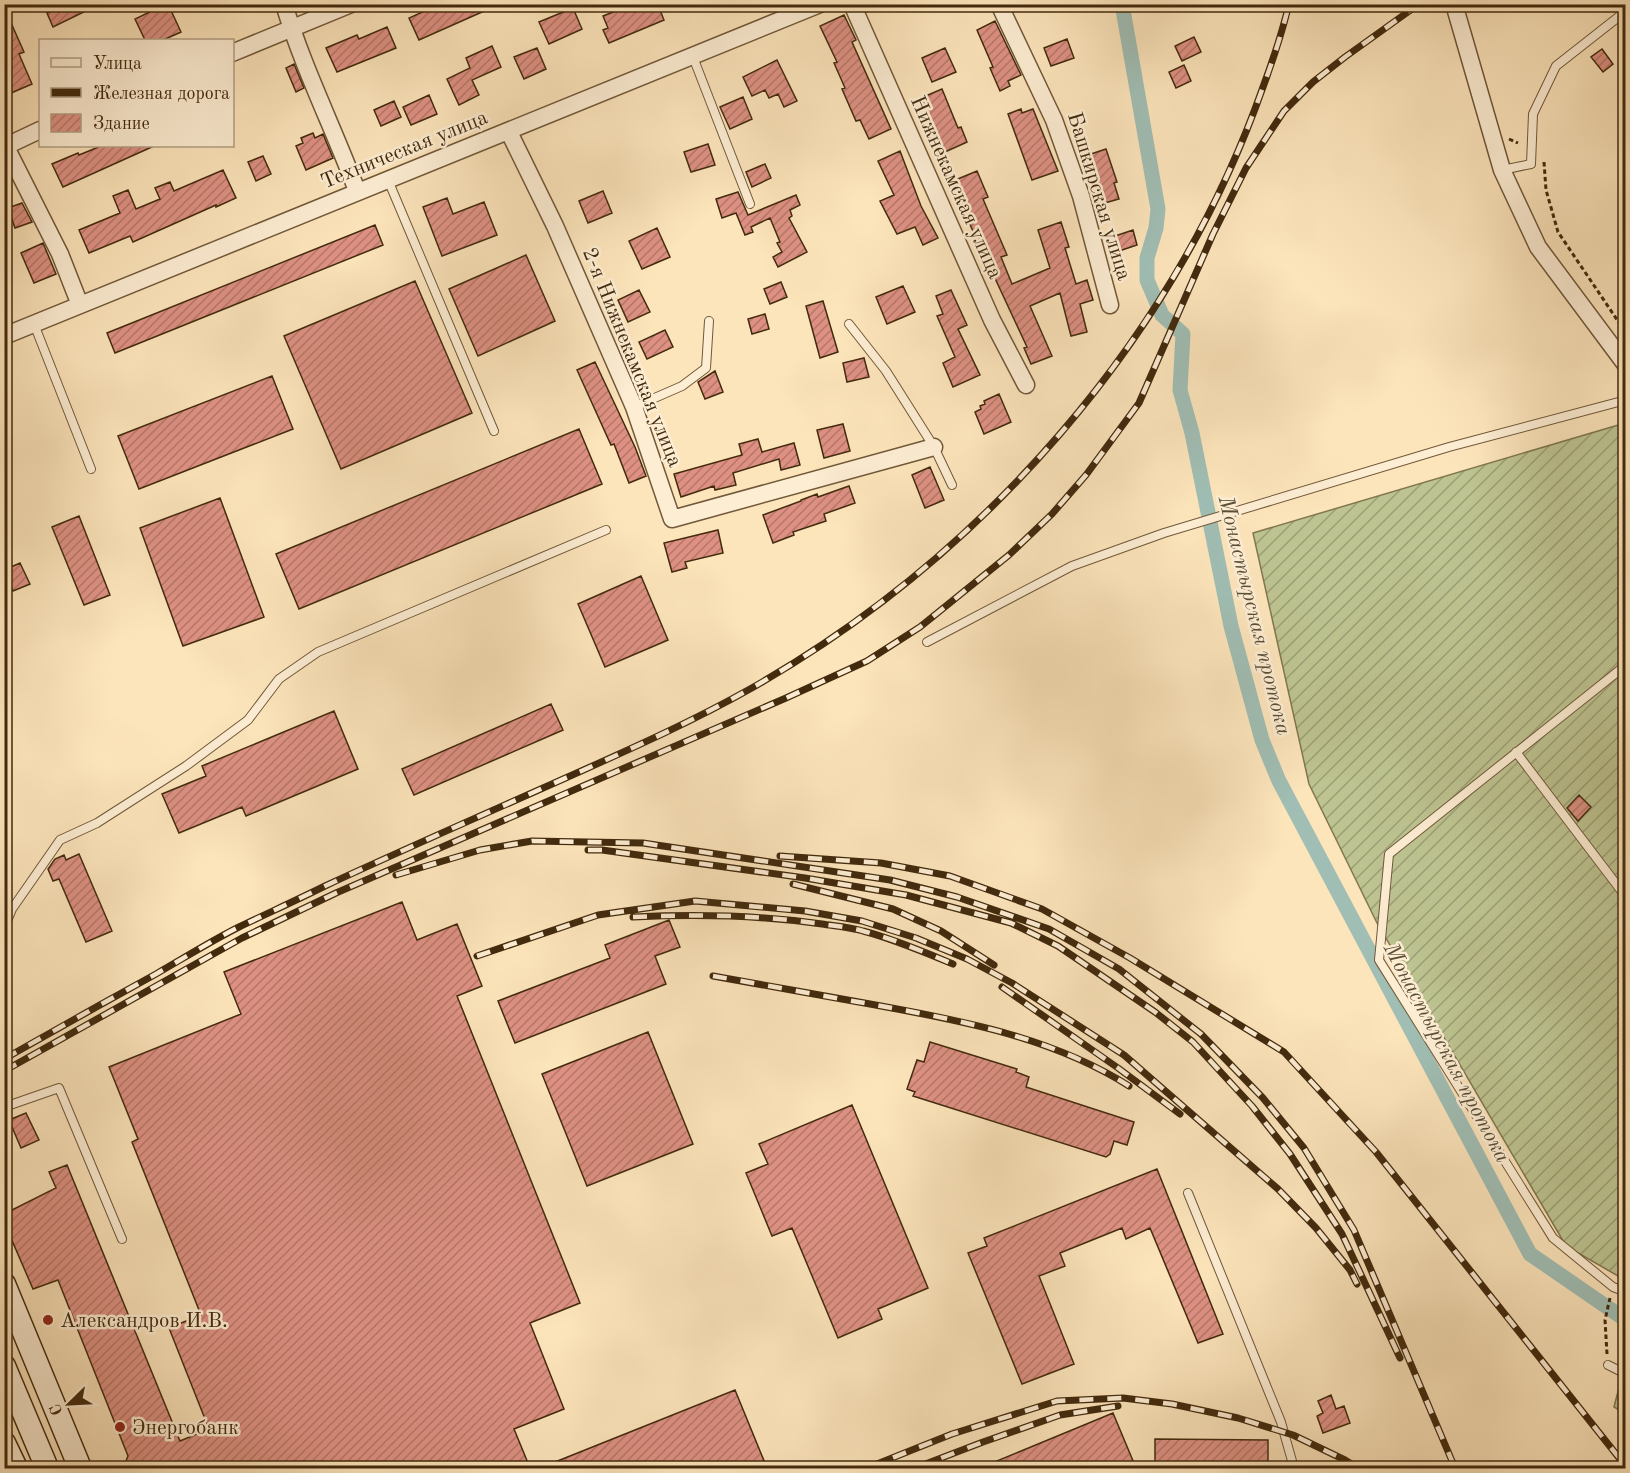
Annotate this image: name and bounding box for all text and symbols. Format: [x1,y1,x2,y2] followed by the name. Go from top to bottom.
[39,39,234,147] legend
[93,55,142,73] text: Улица
[93,85,230,103] text: Железная дорога
[906,93,1005,282] street label: Нижнекамская улица
[318,107,491,193] street label: Техническая улица
[1063,110,1134,283] street label: Башкирская улица
[93,115,150,133] text: Здание
[578,245,685,470] street label: 2-я Нижнекамская улица
[1213,493,1295,738] water label: Монастырская протока
[1378,938,1514,1167] water label: Монастырская протока
[60,1311,228,1332] place label: Александров И.В.
[41,1313,55,1327] marker: Александров И.В.
[39,1374,99,1434] north arrow
[48,1401,67,1417] text: С
[132,1418,239,1439] place label: Энергобанк
[113,1420,127,1434] marker: Энергобанк

